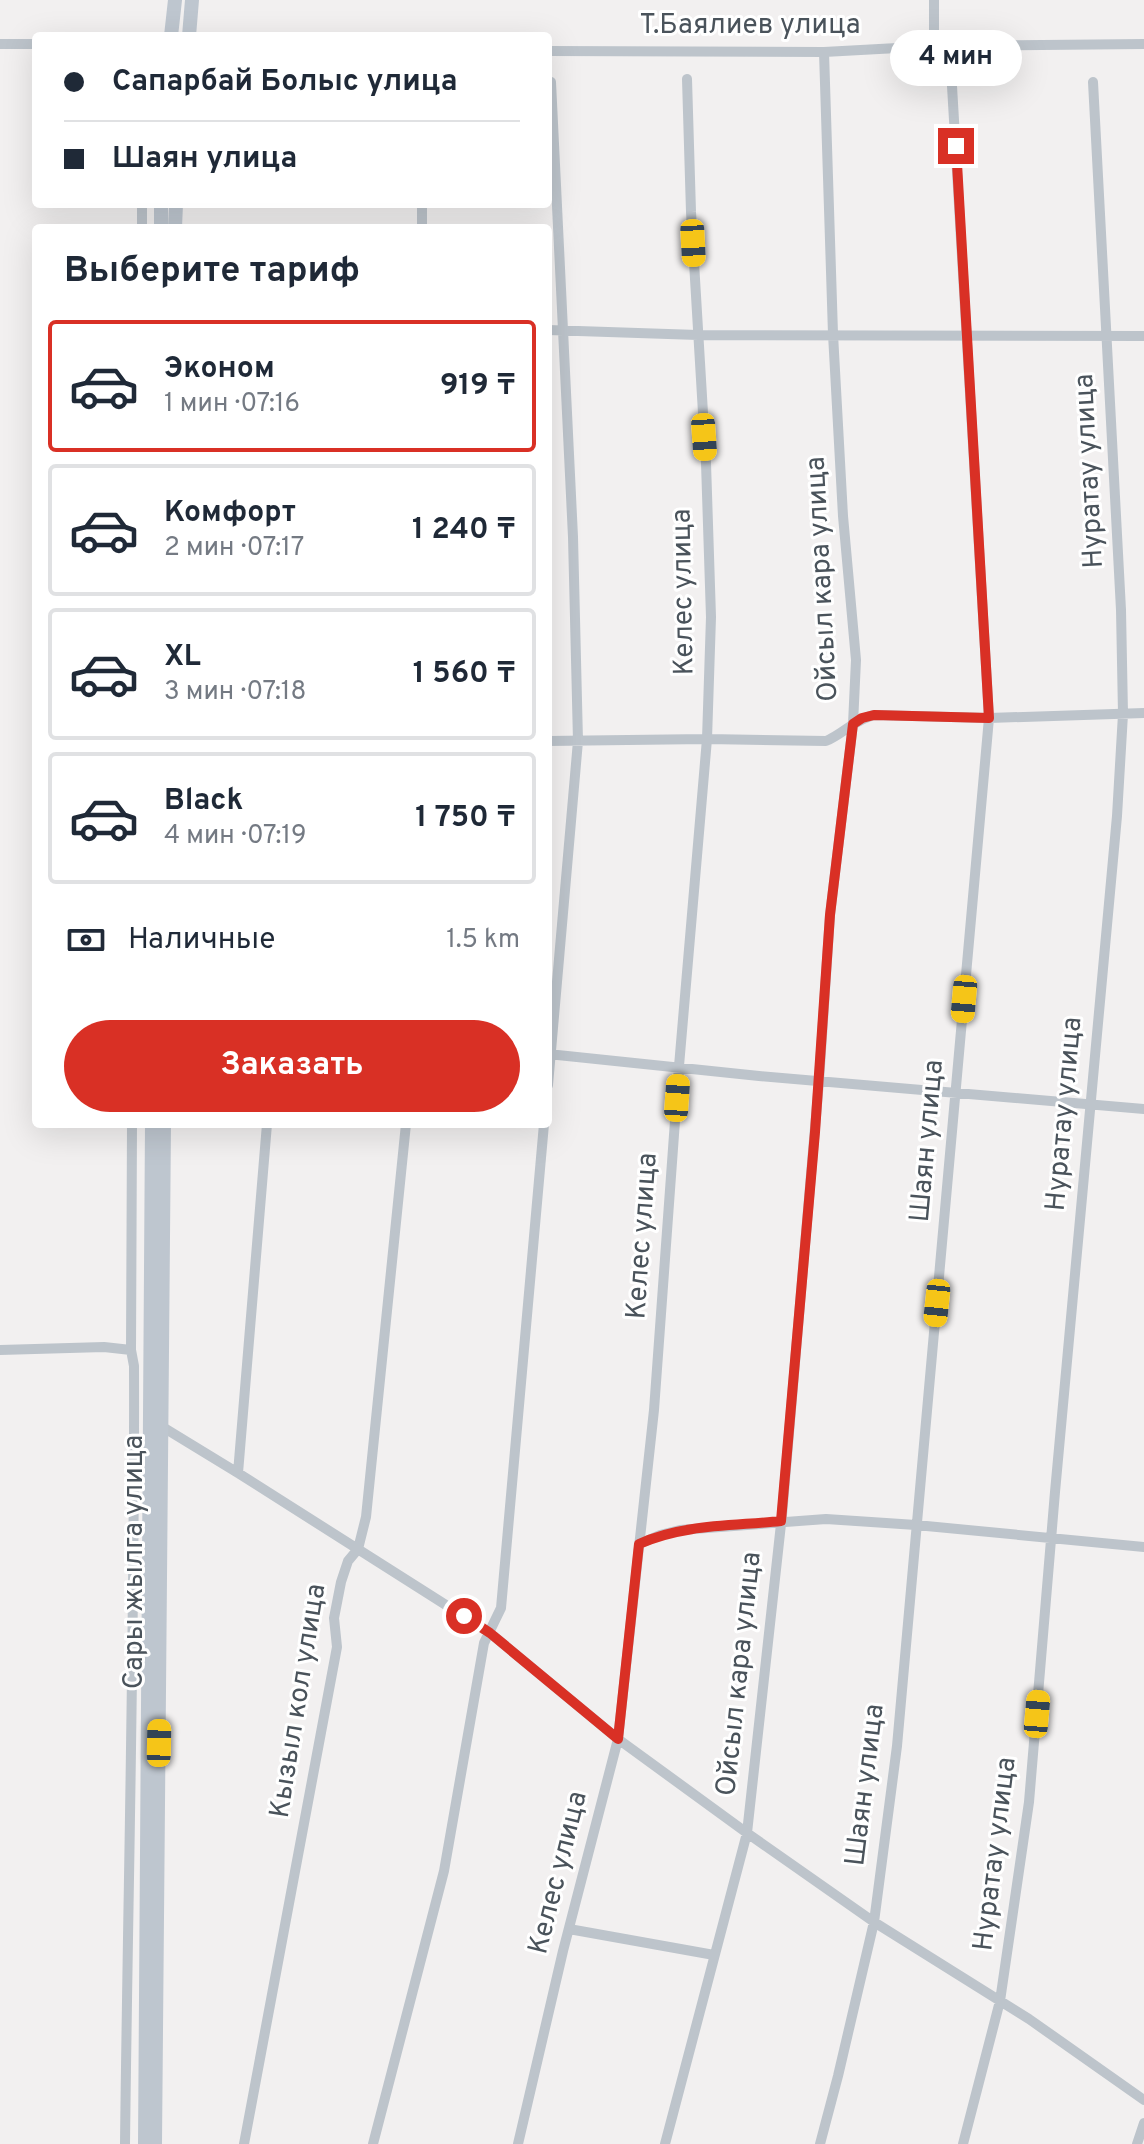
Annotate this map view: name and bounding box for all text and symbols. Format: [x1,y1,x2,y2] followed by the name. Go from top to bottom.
[639,8,861,44] street label: Т.Баялиев улица
[890,30,1022,86] callout: 4 мин
[919,41,993,74] text: 4 мин
[112,64,457,101] text: Сапарбай Болыс улица
[938,128,974,164] route end
[112,141,297,178] text: Шаян улица
[680,218,706,268] car
[64,249,360,295] text: Выберите тариф
[68,350,140,422] icon: car
[164,351,275,388] text: Эконом
[440,368,516,405] text: 919 ₸
[1067,373,1113,569] street label: Нуратау улица
[164,388,300,421] text: 1 мин · 07:16
[690,412,718,462] car
[799,455,847,703] street label: Ойсыл кара улица
[68,494,140,566] icon: car
[164,495,296,532] text: Комфорт
[665,508,703,676] street label: Келес улица
[412,512,516,549] text: 1 240 ₸
[164,532,304,565] text: 2 мин · 07:17
[68,638,140,710] icon: car
[164,639,201,676] text: XL
[413,656,516,693] text: 1 560 ₸
[164,676,306,709] text: 3 мин · 07:18
[68,782,140,854] icon: car
[164,783,243,820] text: Black
[415,800,516,837] text: 1 750 ₸
[164,820,307,853] text: 4 мин · 07:19
[64,918,108,962] icon: cash
[128,922,275,959] text: Наличные
[446,924,520,957] text: 1.5 km
[950,974,978,1024] car
[1039,1015,1091,1213] street label: Нуратау улица
[64,1020,520,1112] button: Заказать
[903,1058,953,1224] street label: Шаян улица
[663,1073,691,1123] car
[619,1152,667,1320] street label: Келес улица
[923,1278,951,1328] car
[117,1435,153,1689] street label: Сары жылга улица
[709,1550,771,1798] street label: Ойсыл кара улица
[263,1581,335,1821] street label: Кызыл кол улица
[446,1598,482,1634] route start
[1023,1689,1051,1739] car
[838,1702,894,1868] street label: Шаян улица
[147,1719,171,1767] car
[966,1755,1026,1953] street label: Нуратау улица
[521,1788,597,1958] street label: Келес улица

